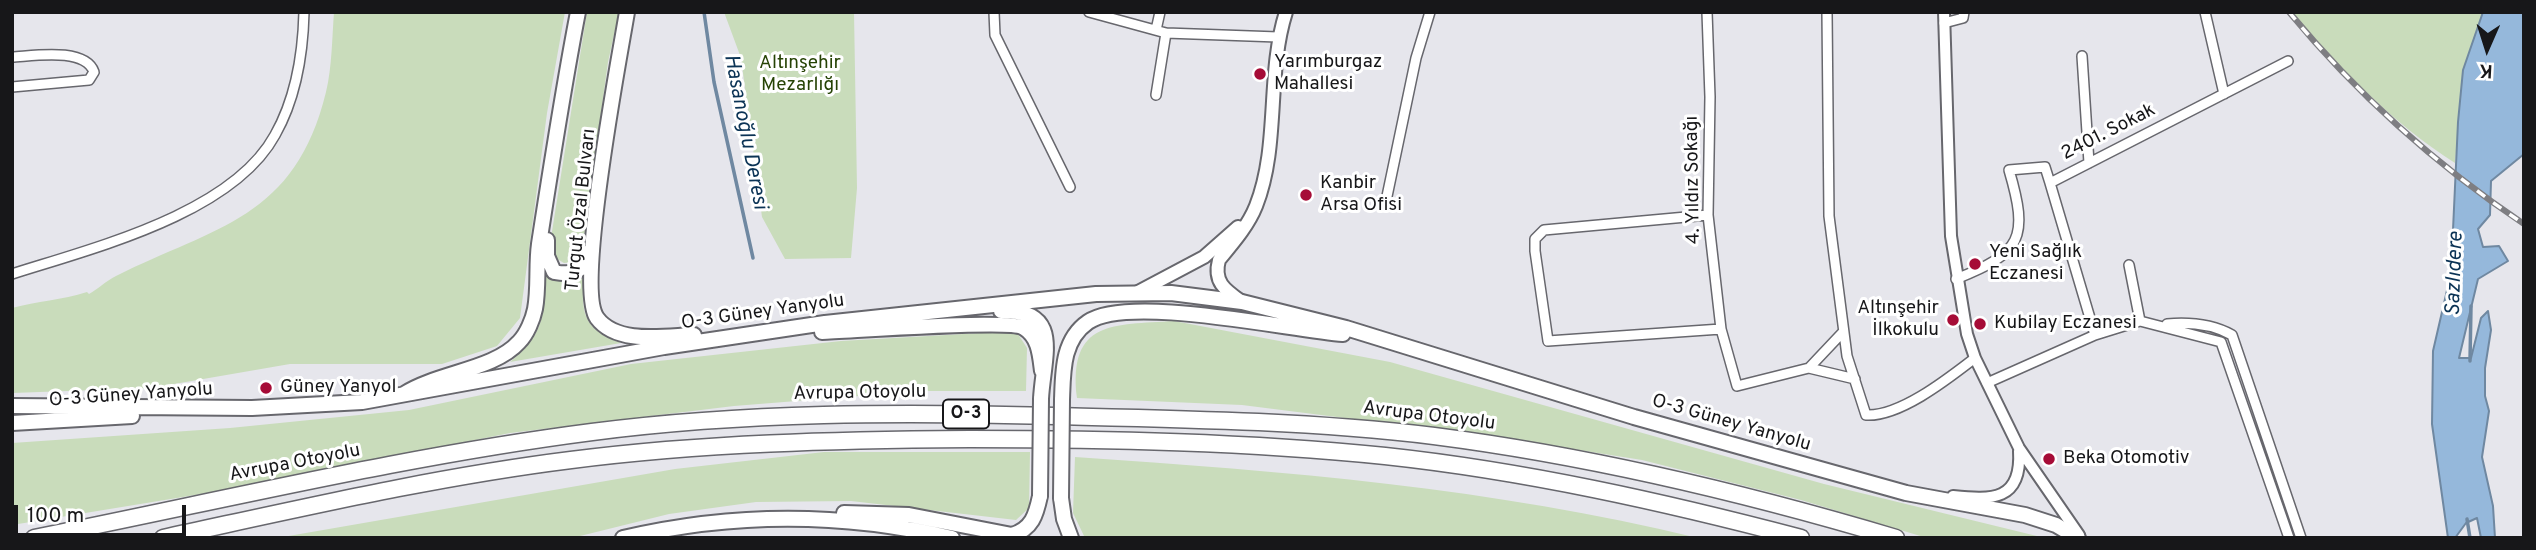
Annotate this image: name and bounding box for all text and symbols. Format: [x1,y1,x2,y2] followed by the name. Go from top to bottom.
[2452,14,2522,84] north arrow
[717,52,771,212] water label: Hasanoğlu Deresi
[1274,52,1382,96] place label: Yarımburgaz Mahallesi
[759,53,841,97] park label: Altınşehir Mezarlığı
[2479,58,2493,82] text: K
[1252,66,1268,82] marker: Yarımburgaz Mahallesi
[2058,100,2160,166] street label: 2401. Sokak
[1681,116,1707,244] street label: 4. Yıldız Sokağı
[562,127,602,293] street label: Turgut Özal Bulvarı
[1320,173,1402,217] place label: Kanbir Arsa Ofisi
[1298,187,1314,203] marker: Kanbir Arsa Ofisi
[2442,231,2470,317] water label: Sazlıdere
[1989,242,2082,286] place label: Yeni Sağlık Eczanesi
[1967,256,1983,272] marker: Yeni Sağlık Eczanesi
[680,290,846,336] street label: O-3 Güney Yanyolu
[1857,298,1939,342] place label: Altınşehir İlkokulu
[1945,312,1961,328] marker: Altınşehir İlkokulu
[1994,313,2137,335] place label: Kubilay Eczanesi
[1972,316,1988,332] marker: Kubilay Eczanesi
[280,377,396,399] place label: Güney Yanyol
[48,379,214,413] street label: O-3 Güney Yanyolu
[258,380,274,396] marker: Güney Yanyol
[793,381,927,407] street label: Avrupa Otoyolu
[1649,390,1813,458] street label: O-3 Güney Yanyolu
[1362,398,1496,436] street label: Avrupa Otoyolu
[943,400,989,428] road number: O-3
[228,440,362,488] street label: Avrupa Otoyolu
[2063,448,2189,470] place label: Beka Otomotiv
[2041,451,2057,467] marker: Beka Otomotiv
[18,490,189,534] scale bar
[27,503,84,530] text: 100 m

